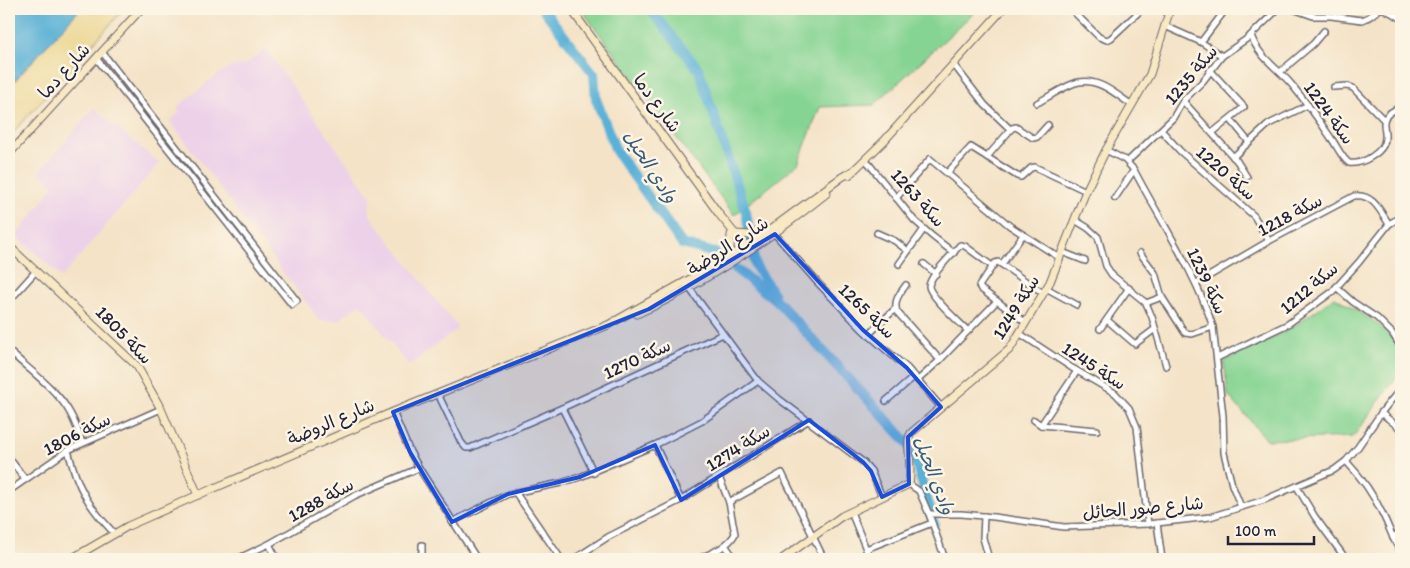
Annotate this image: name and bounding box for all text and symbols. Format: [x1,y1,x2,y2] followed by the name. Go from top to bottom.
[33,39,95,104] street label: شارع دما
[1160,41,1222,109] street label: سكة 1235
[628,69,686,137] street label: شارع دما
[1299,77,1359,149] street label: سكة 1224
[617,125,683,208] water label: وادي الحيل
[1191,141,1261,205] street label: سكة 1220
[886,164,950,232] street label: سكة 1263
[1254,189,1326,241] street label: سكة 1218
[683,212,773,281] street label: شارع الروضة
[1182,244,1232,318] street label: سكة 1239
[1275,257,1343,319] street label: سكة 1212
[988,271,1044,343] street label: سكة 1249
[834,278,900,344] street label: سكة 1265
[91,301,157,369] street label: سكة 1805
[600,334,674,384] street label: سكة 1270
[1058,337,1130,395] street label: سكة 1245
[284,394,378,451] street label: شارع الروضة
[40,408,114,460] street label: سكة 1806
[702,420,774,476] street label: سكة 1274
[907,433,960,519] water label: وادي الحيل
[284,473,358,527] street label: سكة 1288
[1081,492,1205,525] street label: شارع صور الحائل
[1228,513,1314,545] scale bar
[1235,522,1277,540] text: 100 m

